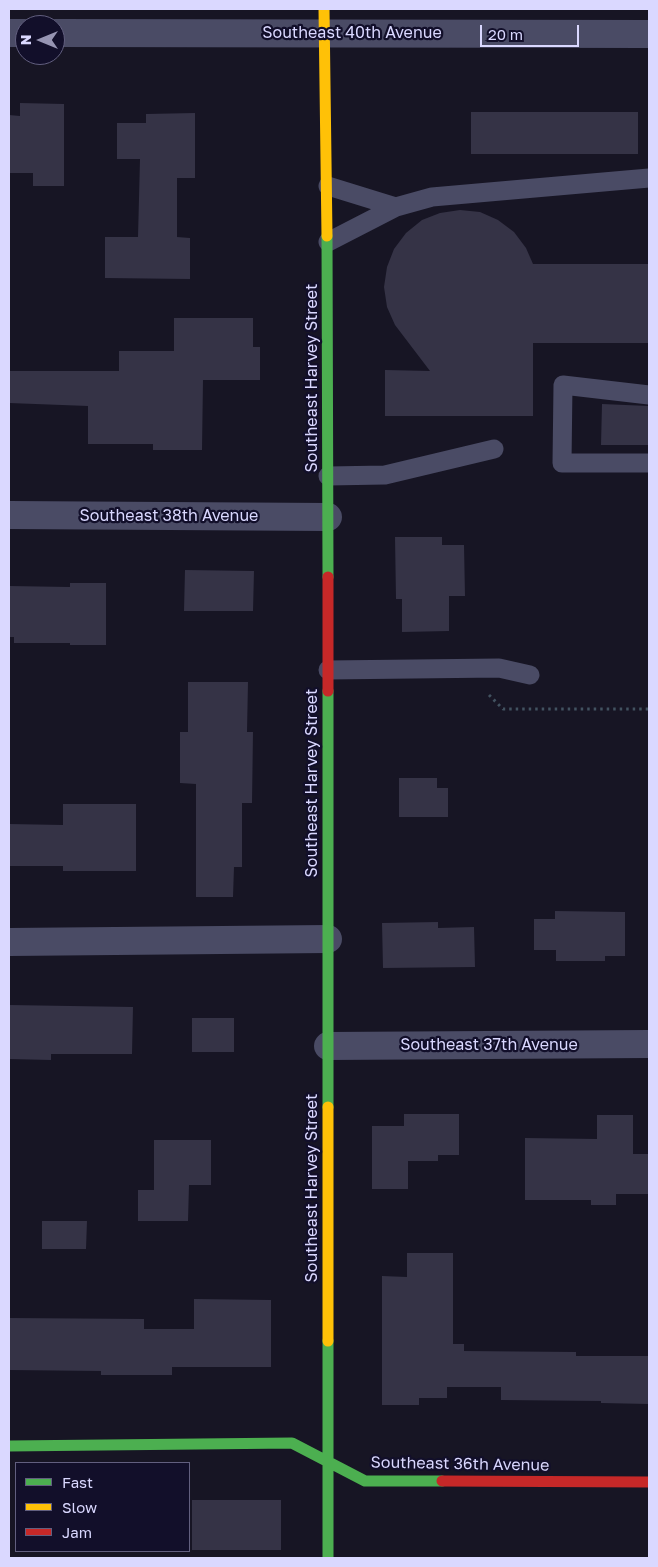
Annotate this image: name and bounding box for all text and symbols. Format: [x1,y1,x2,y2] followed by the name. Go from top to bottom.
[15,15,65,65] north arrow
[483,15,582,47] scale bar
[262,23,442,43] street label: Southeast 40th Avenue
[488,25,523,43] text: 20 m
[17,35,34,45] text: N
[302,284,322,472] street label: Southeast Harvey Street
[80,506,258,526] street label: Southeast 38th Avenue
[302,689,322,877] street label: Southeast Harvey Street
[400,1035,578,1055] street label: Southeast 37th Avenue
[302,1094,322,1282] street label: Southeast Harvey Street
[370,1453,550,1475] street label: Southeast 36th Avenue
[15,1462,190,1552] legend
[62,1473,93,1491] text: Fast
[62,1498,97,1516] text: Slow
[62,1523,92,1541] text: Jam

